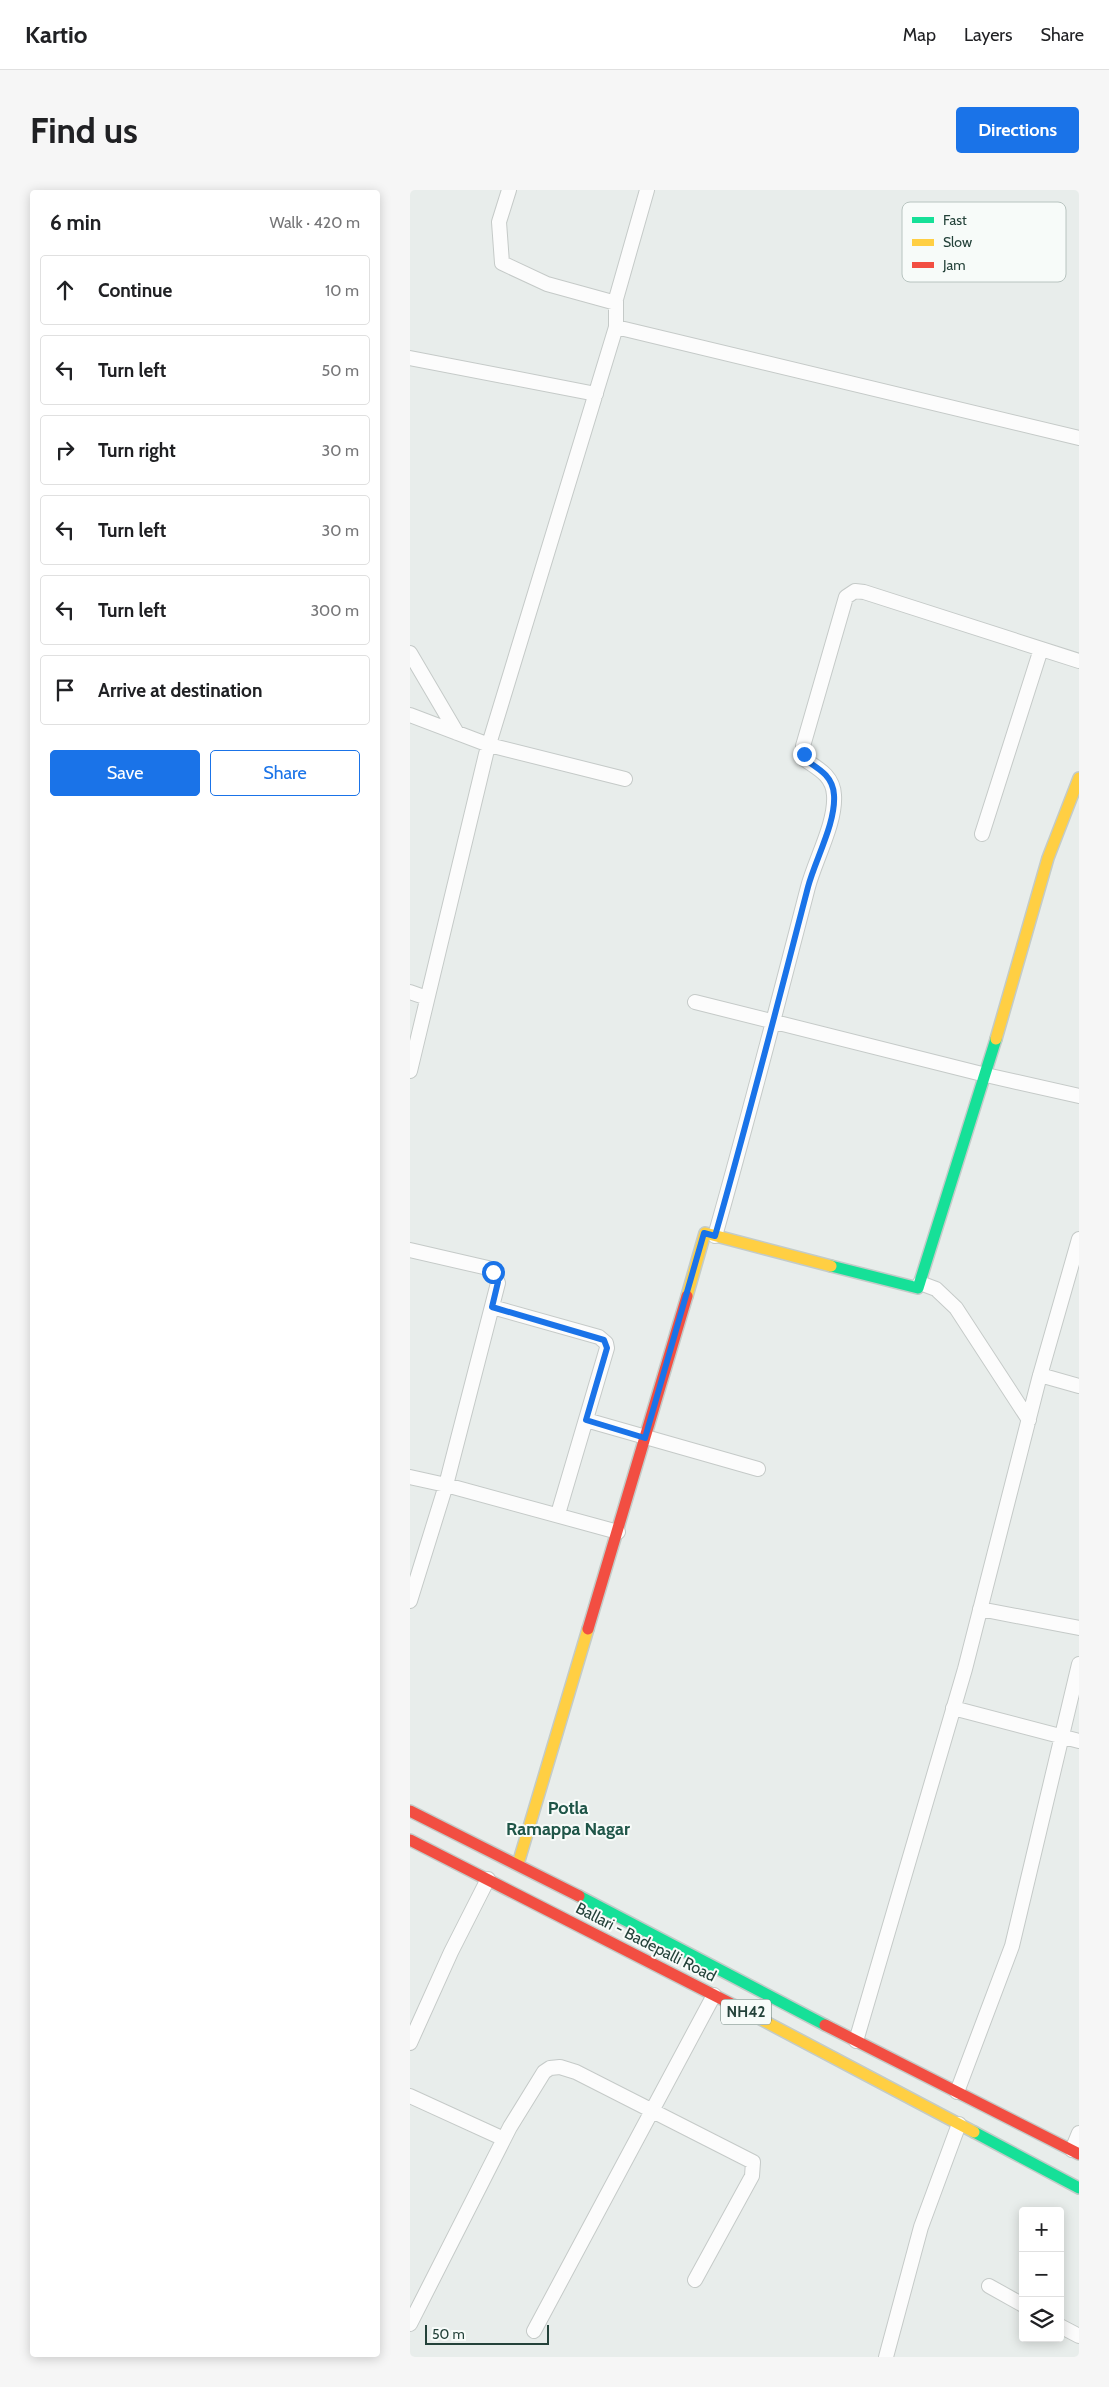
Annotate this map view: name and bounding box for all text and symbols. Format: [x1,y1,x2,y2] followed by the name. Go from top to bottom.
[25,20,88,49] text: Kartio
[903,24,936,46] text: Map
[964,24,1013,46] text: Layers
[1041,24,1084,46] text: Share
[956,107,1079,153] button: Directions
[30,109,138,152] text: Find us
[902,202,1066,282] legend
[50,210,101,235] text: 6 min
[943,211,967,229] text: Fast
[269,213,360,232] text: Walk · 420 m
[943,233,972,251] text: Slow
[942,256,965,274] text: Jam
[51,276,79,304] icon: ahead
[98,279,172,302] text: Continue
[325,281,359,300] text: 10 m
[51,356,79,384] icon: left
[98,359,166,382] text: Turn left
[322,361,359,380] text: 50 m
[51,436,79,464] icon: right
[98,439,176,462] text: Turn right
[322,441,359,460] text: 30 m
[51,516,79,544] icon: left
[98,519,166,542] text: Turn left
[322,521,359,540] text: 30 m
[51,596,79,624] icon: left
[98,599,166,622] text: Turn left
[310,601,359,620] text: 300 m
[51,676,79,704] icon: arrive
[98,679,262,702] text: Arrive at destination
[793,743,816,766] route end
[50,750,200,796] button: Save
[210,750,360,796] button: Share
[482,1261,505,1284] route start
[506,1797,630,1840] district label: Potla Ramappa Nagar
[573,1898,719,1986] street label: Ballari - Badepalli Road
[721,2000,771,2024] road number: NH42
[1019,2207,1064,2342] map controls
[1019,2207,1064,2252] button: +
[1019,2252,1064,2297] button: −
[1019,2297,1064,2342] button: layers
[425,2322,549,2345] scale bar
[432,2325,465,2343] text: 50 m

